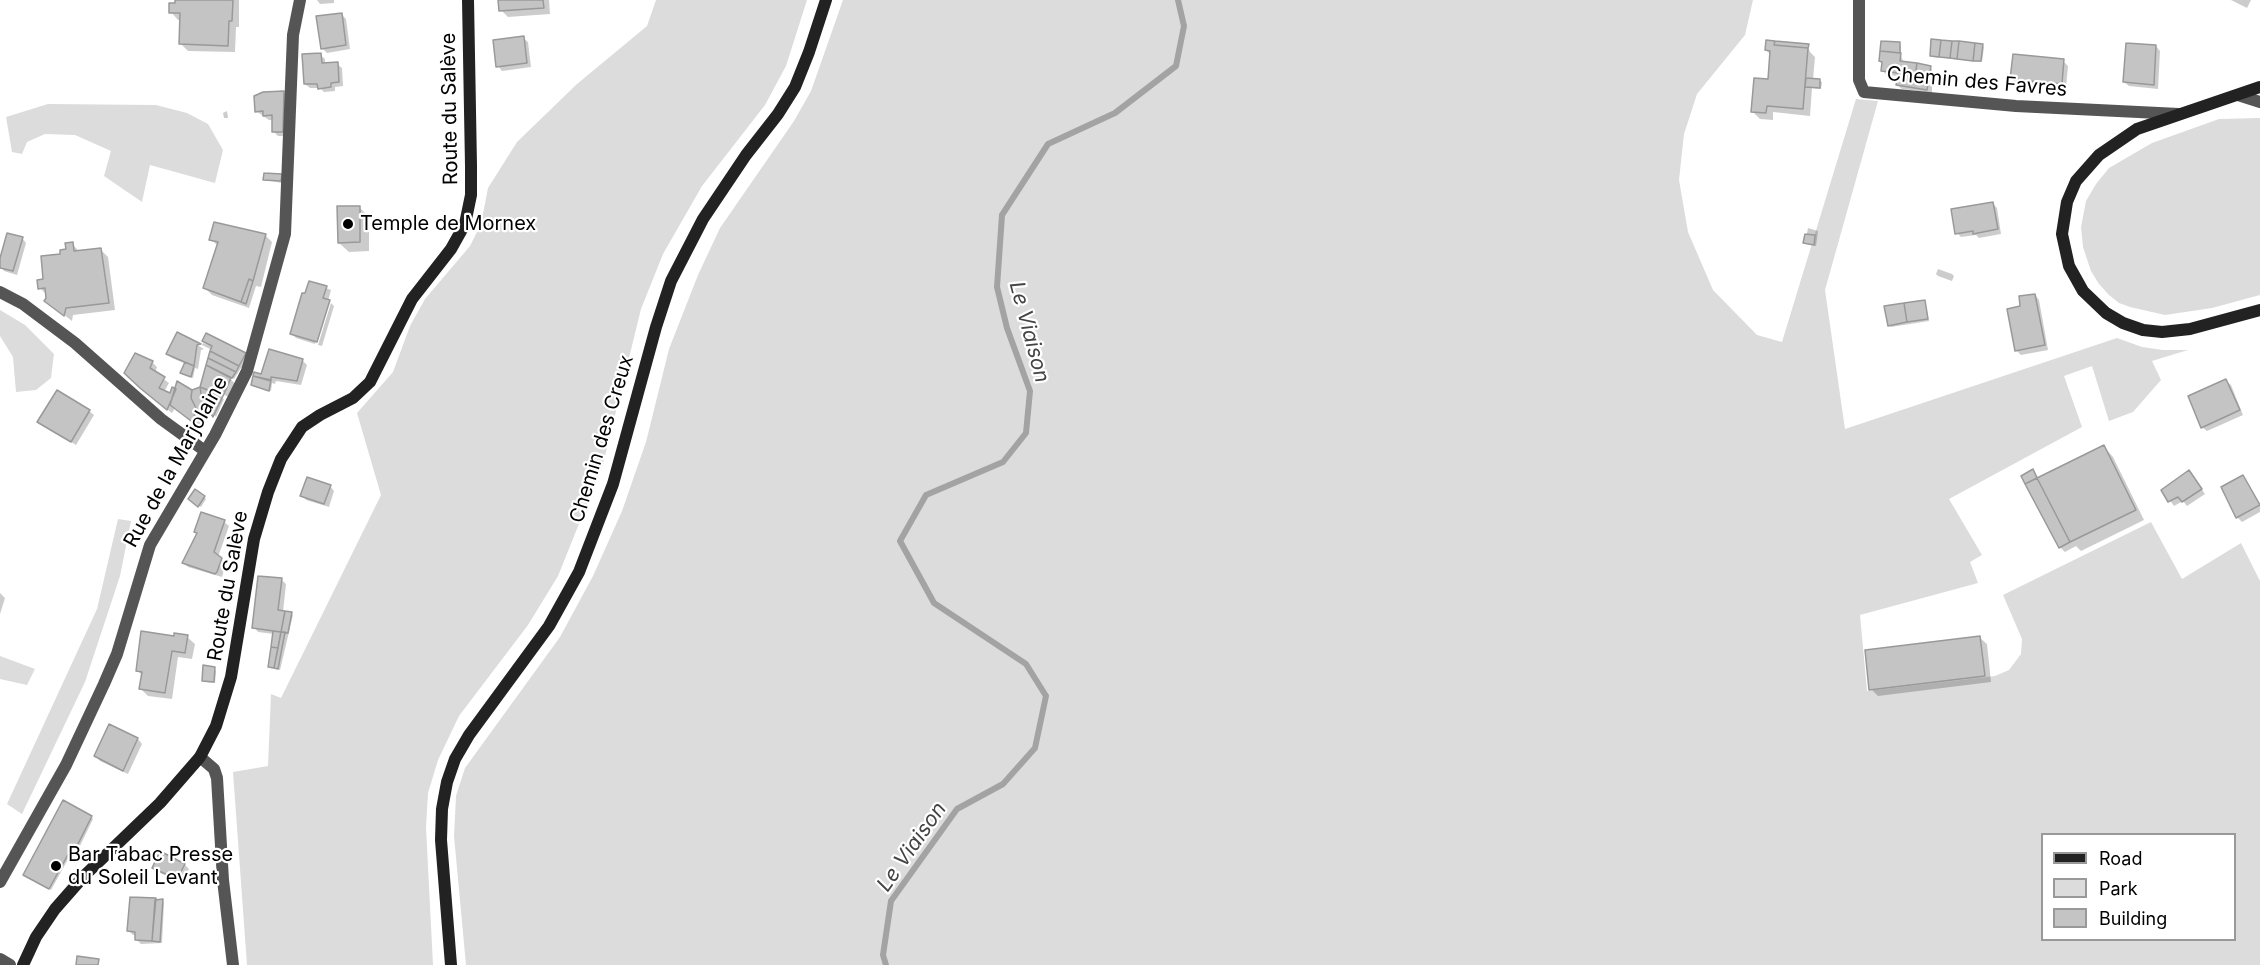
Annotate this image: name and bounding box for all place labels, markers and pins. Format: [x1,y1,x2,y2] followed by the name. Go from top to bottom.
[360,212,536,236] place label: Temple de Mornex
[341,217,355,231] marker: Temple de Mornex
[68,843,233,890] place label: Bar Tabac Presse du Soleil Levant
[49,859,63,873] marker: Bar Tabac Presse du Soleil Levant

